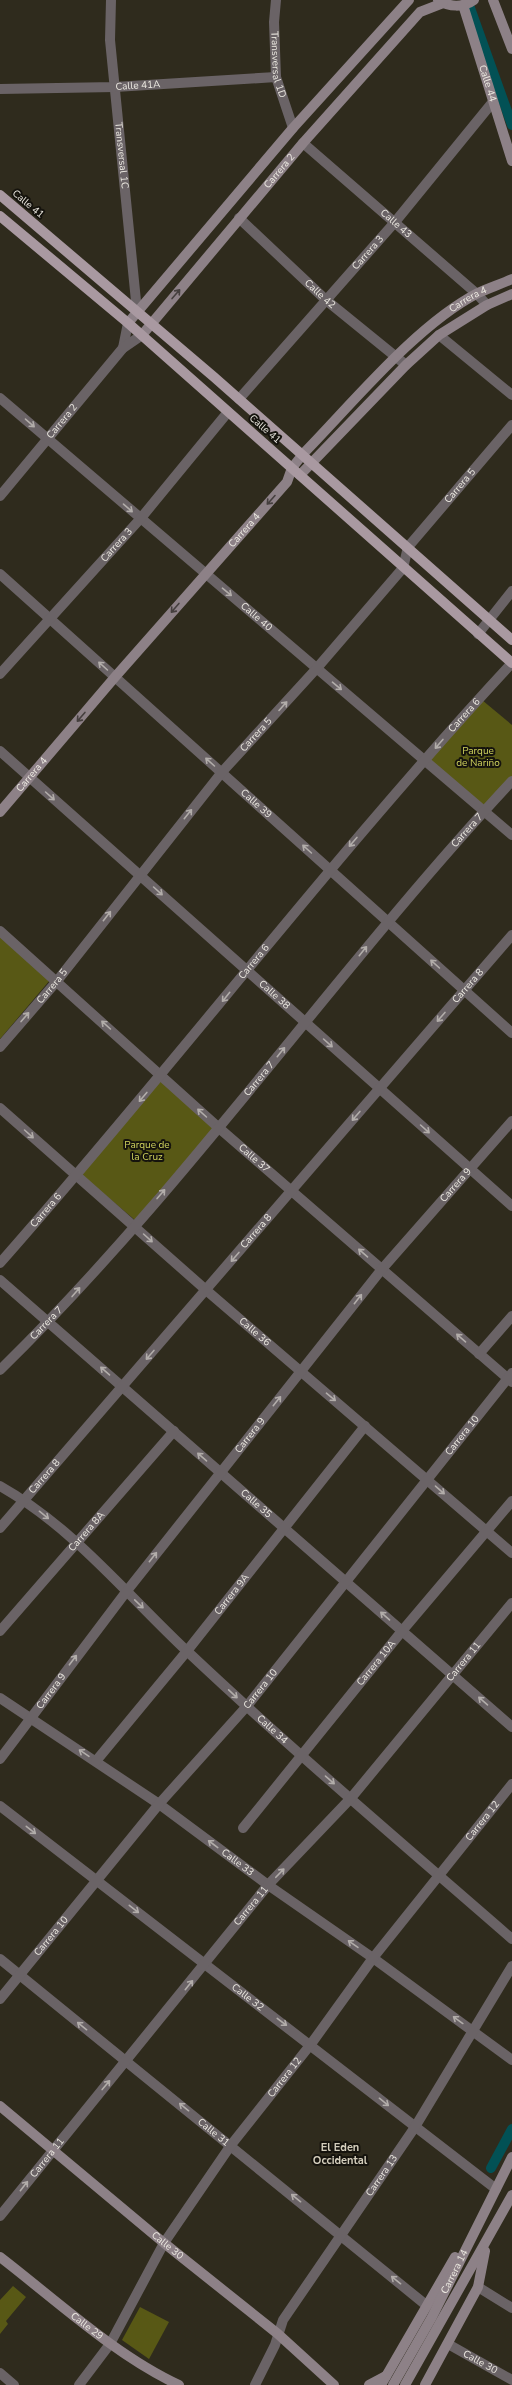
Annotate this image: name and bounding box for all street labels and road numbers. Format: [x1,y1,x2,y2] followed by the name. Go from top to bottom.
[267,31,289,100] street label: Transversal 1D
[475,63,500,103] street label: Calle 44
[115,77,162,94] street label: Calle 41A
[111,121,132,190] street label: Transversal 1C
[261,151,298,192] street label: Carrera 2
[9,187,47,221] street label: Calle 41
[377,206,415,241] street label: Calle 43
[349,232,387,273] street label: Carrera 3
[301,276,338,312] street label: Calle 42
[446,283,489,316] street label: Carrera 4
[43,401,81,442] street label: Carrera 2
[246,411,284,447] street label: Calle 41
[441,466,479,506] street label: Carrera 5
[225,510,263,551] street label: Carrera 4
[97,525,136,565] street label: Carrera 3
[237,599,275,634] street label: Calle 40
[445,695,483,736] street label: Carrera 6
[237,715,275,755] street label: Carrera 5
[13,754,51,795] street label: Carrera 4
[237,786,275,821] street label: Calle 39
[448,810,486,851] street label: Carrera 7
[235,941,273,982] street label: Carrera 6
[33,966,71,1007] street label: Carrera 5
[449,966,487,1006] street label: Carrera 8
[256,977,293,1013] street label: Calle 38
[240,1058,278,1099] street label: Carrera 7
[235,1141,273,1176] street label: Calle 37
[437,1165,475,1205] street label: Carrera 9
[27,1190,65,1231] street label: Carrera 6
[237,1211,275,1252] street label: Carrera 8
[27,1303,66,1343] street label: Carrera 7
[236,1314,273,1349] street label: Calle 36
[442,1412,483,1459] street label: Carrera 10
[232,1415,269,1456] street label: Carrera 9
[25,1456,63,1497] street label: Carrera 8
[237,1486,275,1521] street label: Calle 35
[65,1508,108,1555] street label: Carrera 8A
[211,1570,253,1618] street label: Carrera 9A
[353,1637,399,1689] street label: Carrera 10A
[443,1639,484,1684] street label: Carrera 11
[240,1666,281,1712] street label: Carrera 10
[33,1670,69,1712] street label: Carrera 9
[254,1712,291,1747] street label: Calle 34
[462,1798,503,1844] street label: Carrera 12
[218,1846,257,1879] street label: Calle 33
[231,1883,272,1929] street label: Carrera 11
[31,1913,72,1959] street label: Carrera 10
[229,1980,267,2014] street label: Calle 32
[264,2054,305,2100] street label: Carrera 12
[194,2115,233,2150] street label: Calle 31
[27,2135,68,2181] street label: Carrera 11
[363,2152,401,2199] street label: Carrera 13
[148,2228,186,2263] street label: Calle 30
[438,2247,472,2296] street label: Carrera 14
[68,2309,106,2343] street label: Calle 29
[460,2347,500,2377] street label: Calle 30

